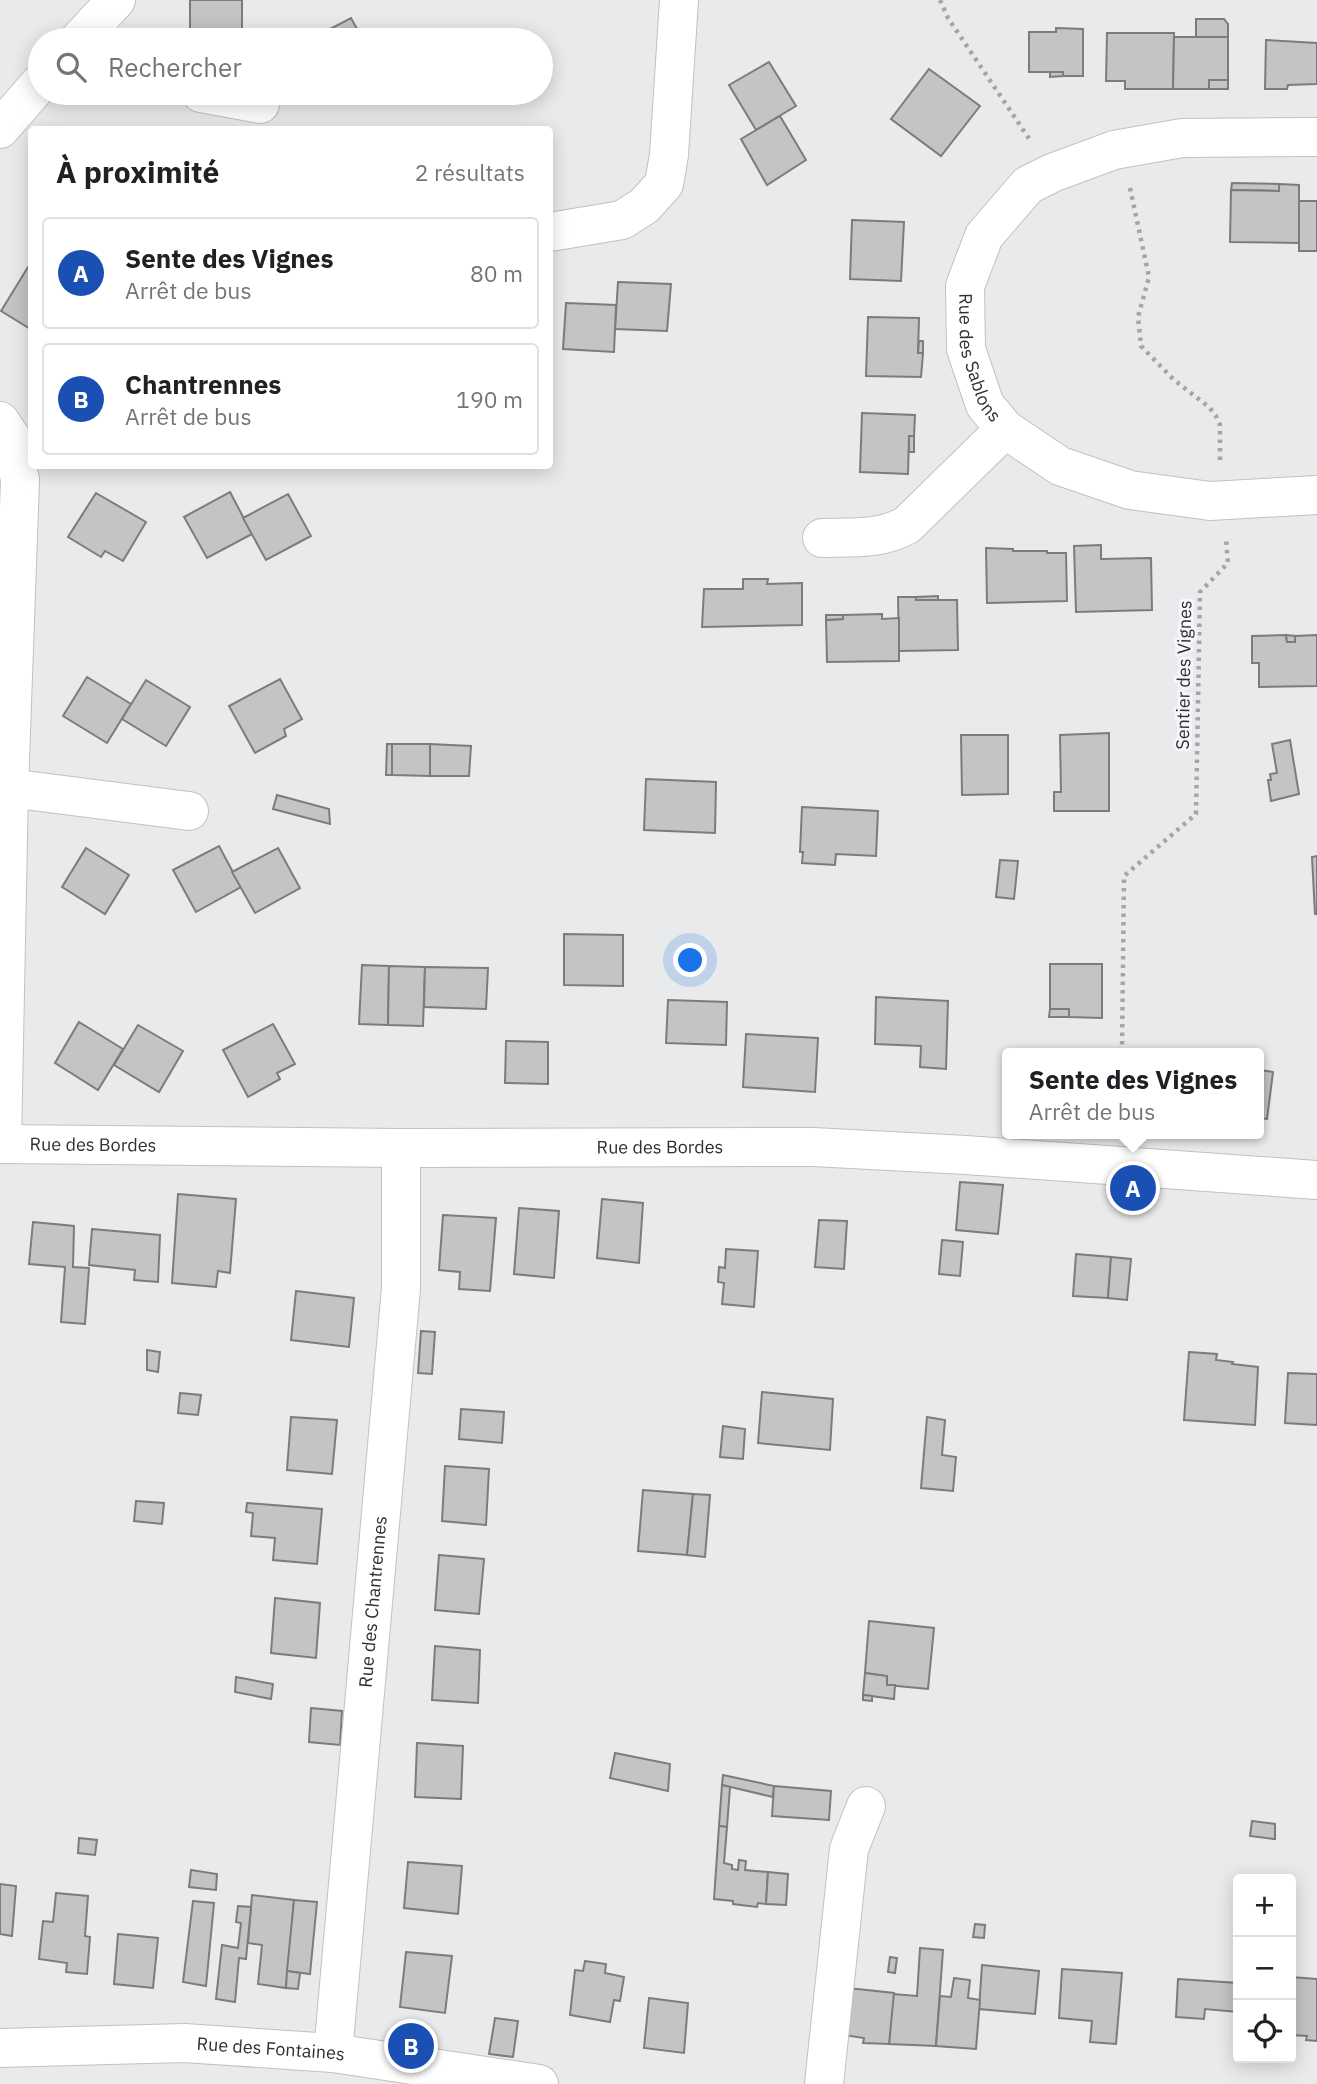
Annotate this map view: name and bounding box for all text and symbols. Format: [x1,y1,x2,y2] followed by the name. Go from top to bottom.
[28,28,553,105] search box
[52,48,90,86] icon: search
[108,50,242,84] text: Rechercher
[56,152,219,191] text: À proximité
[415,157,525,187] text: 2 résultats
[125,241,334,275] text: Sente des Vignes
[73,258,89,288] text: A
[470,258,523,288] text: 80 m
[125,275,252,305] text: Arrêt de bus
[954,293,1006,427] street label: Rue des Sablons
[125,367,281,401] text: Chantrennes
[73,384,89,414] text: B
[456,384,523,414] text: 190 m
[125,401,252,431] text: Arrêt de bus
[1171,600,1196,750] street label: Sentier des Vignes
[673,943,707,977] your location
[1002,1048,1264,1139] popup
[1029,1062,1237,1096] text: Sente des Vignes
[1029,1096,1155,1126] text: Arrêt de bus
[30,1132,156,1157] street label: Rue des Bordes
[597,1135,723,1159] street label: Rue des Bordes
[1110,1162,1156,1214] pin: A
[354,1515,392,1689] street label: Rue des Chantrennes
[1233,1874,1296,2063] map controls
[1233,1874,1296,1937] button: +
[1233,1937,1296,2000] button: −
[1233,2000,1296,2063] button: locate
[388,2020,434,2072] pin: B
[196,2032,347,2066] street label: Rue des Fontaines

